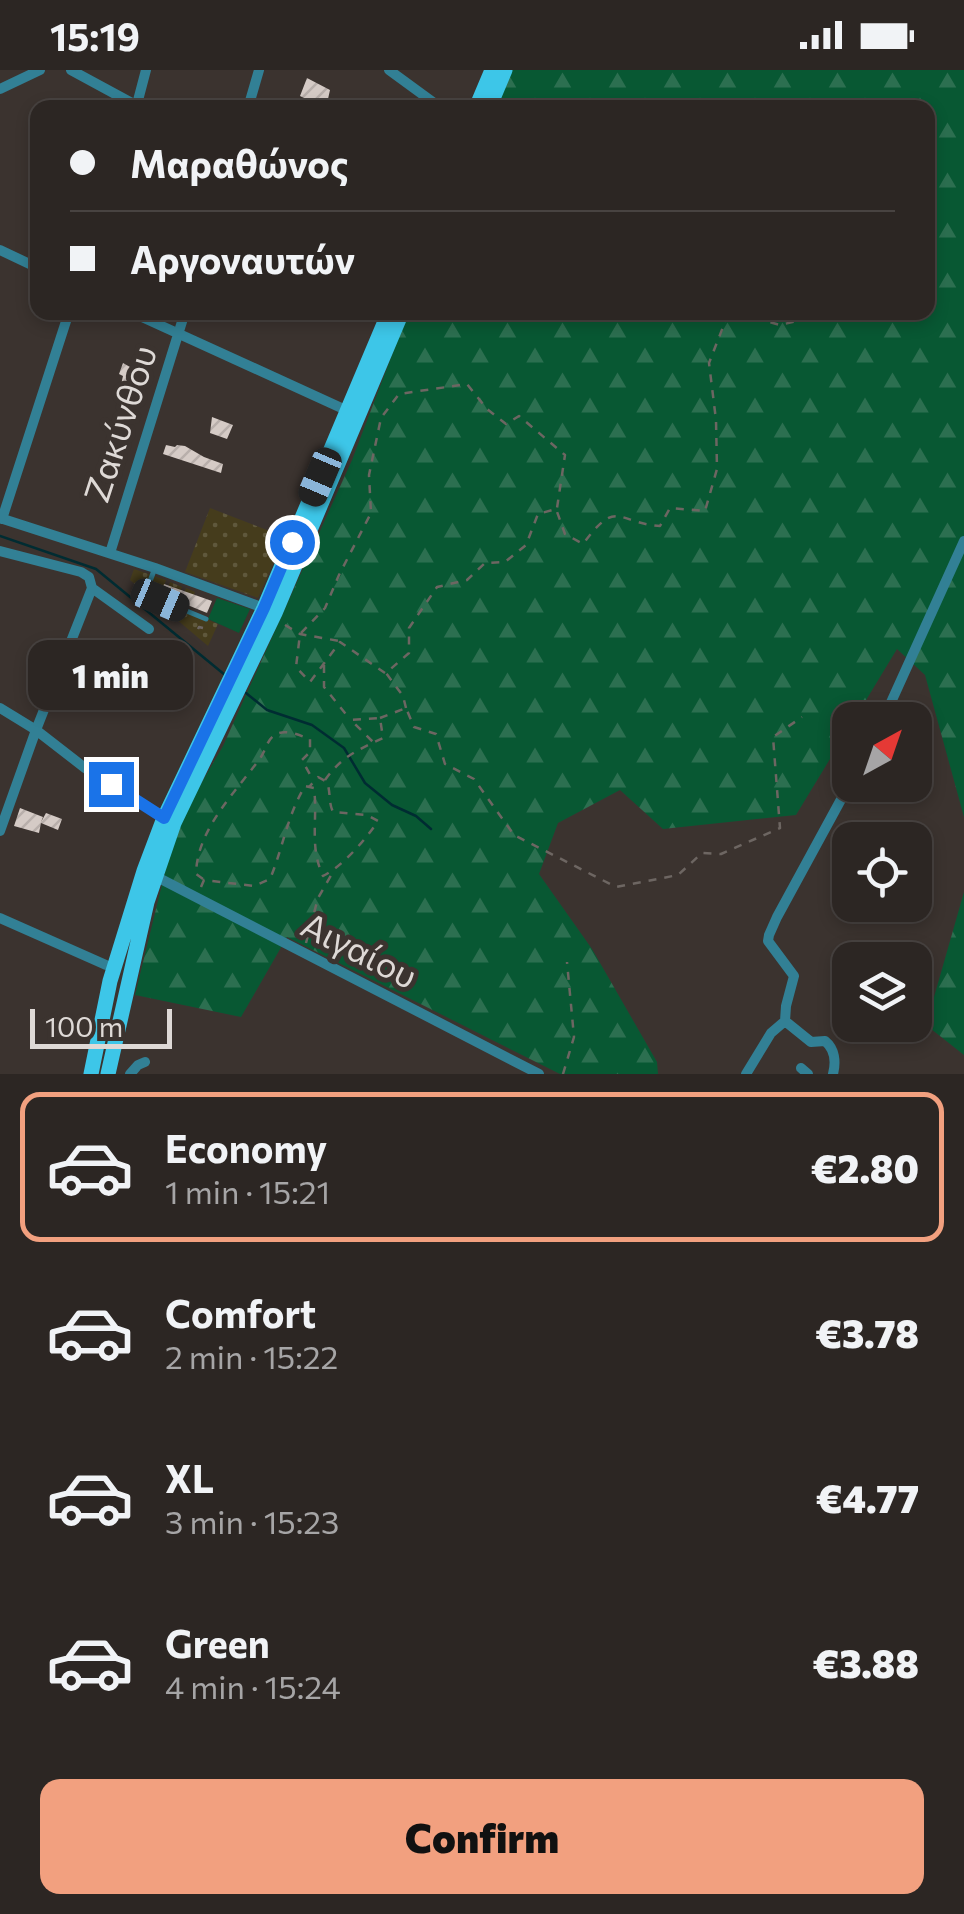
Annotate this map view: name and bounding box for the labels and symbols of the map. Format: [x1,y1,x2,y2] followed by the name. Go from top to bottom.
[73,339,164,507] street label: Ζακύνθου
[294,444,346,510] car
[270,520,315,565] route start
[127,574,193,626] car
[28,639,194,709] callout: 1 min
[832,702,932,802] north arrow
[89,762,134,807] route end
[295,901,425,996] street label: Αιγαίου
[30,1004,172,1048] scale bar

